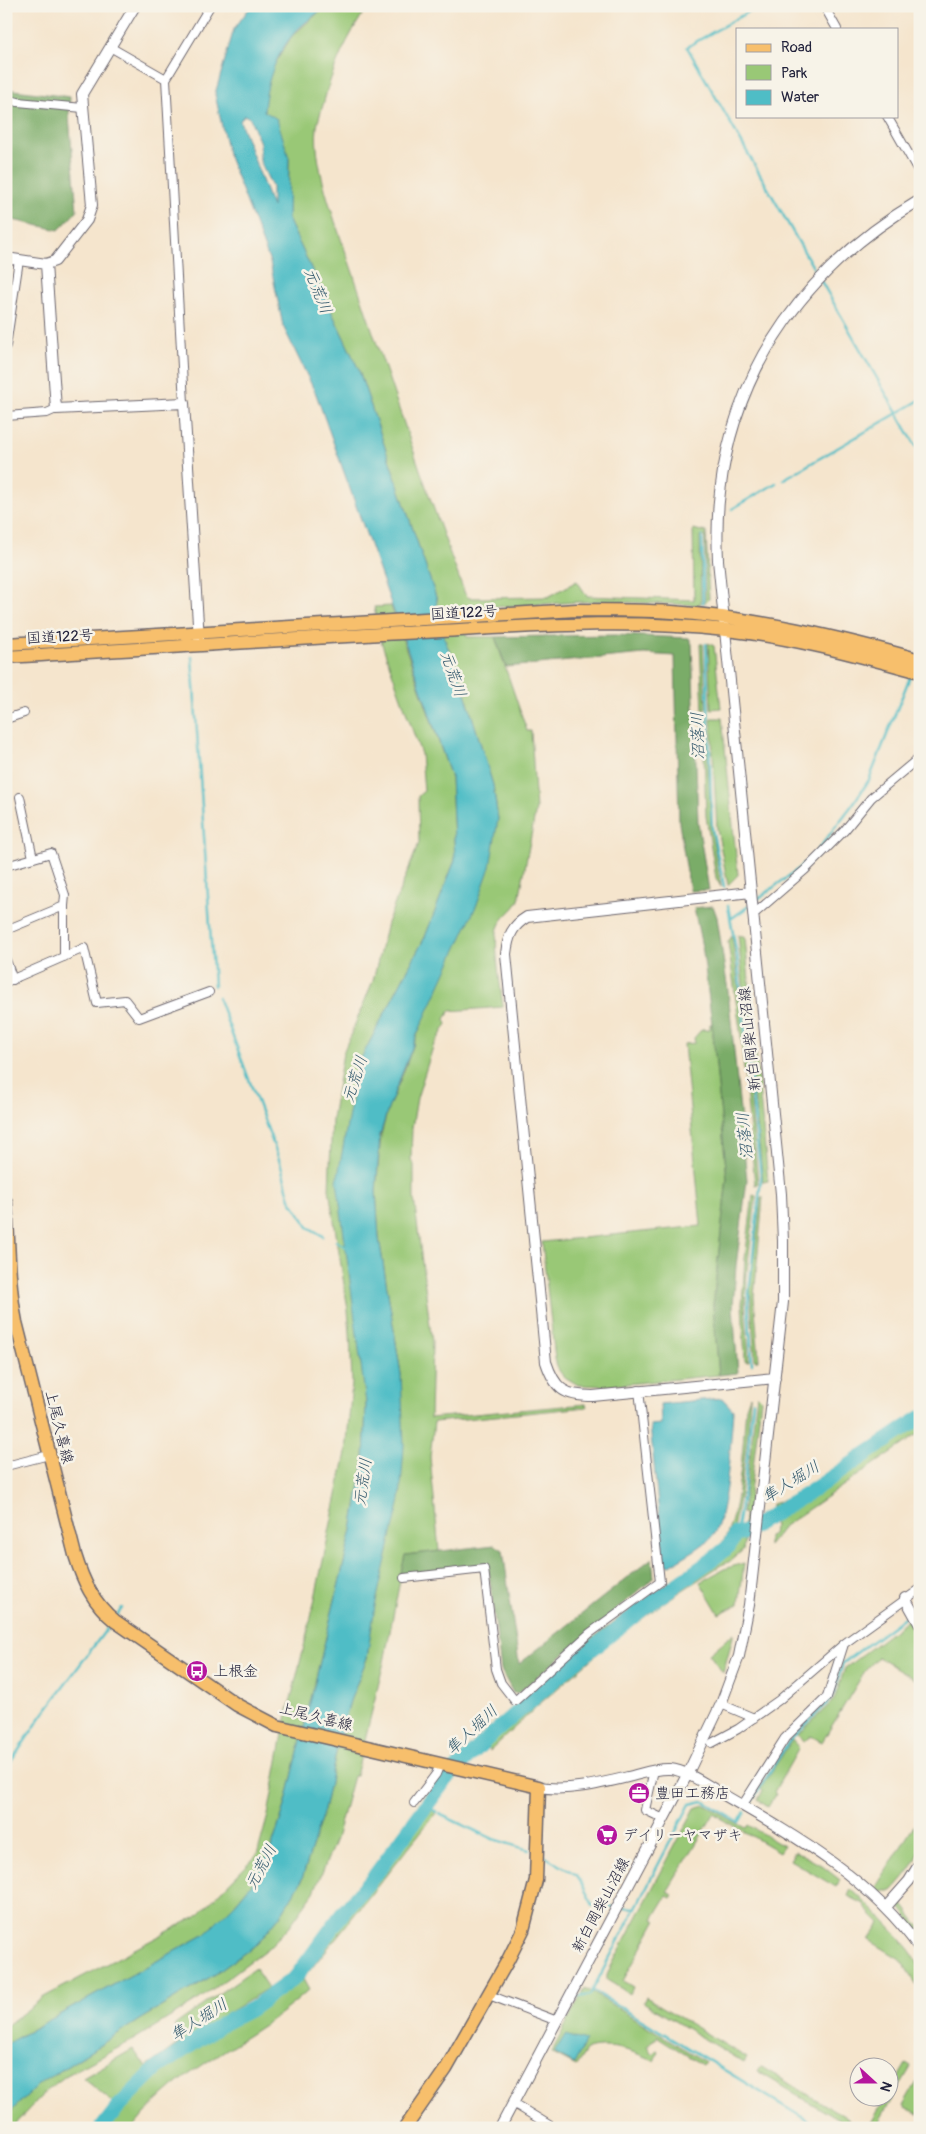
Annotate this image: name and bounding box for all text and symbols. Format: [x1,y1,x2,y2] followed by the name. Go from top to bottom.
[736,28,898,118] legend
[781,38,812,57] text: Road
[781,64,808,83] text: Park
[781,88,820,107] text: Water
[300,265,336,317] water label: 元荒川
[430,602,498,624] street label: 国道122号
[26,626,94,648] street label: 国道122号
[436,648,470,700] water label: 元荒川
[687,712,709,760] water label: 沼落川
[735,986,765,1092] street label: 新白岡柴山沼線
[338,1053,372,1105] water label: 元荒川
[733,1111,757,1161] water label: 沼落川
[41,1388,77,1466] street label: 上尾久喜線
[350,1457,376,1507] water label: 元荒川
[759,1457,823,1507] water label: 隼人堀川
[185,1659,209,1683] bus stop icon: 上根金
[213,1662,258,1681] place label: 上根金
[277,1699,355,1735] street label: 上尾久喜線
[442,1701,502,1759] water label: 隼人堀川
[627,1781,651,1805] office icon: 豊田工務店
[655,1784,730,1803] place label: 豊田工務店
[595,1823,619,1847] supermarket icon: デイリーヤマザキ
[623,1826,742,1845] place label: デイリーヤマザキ
[241,1841,281,1893] water label: 元荒川
[568,1854,634,1956] street label: 新白岡柴山沼線
[167,1994,231,2046] water label: 隼人堀川
[848,2056,898,2106] north arrow
[876,2079,895,2094] text: N

